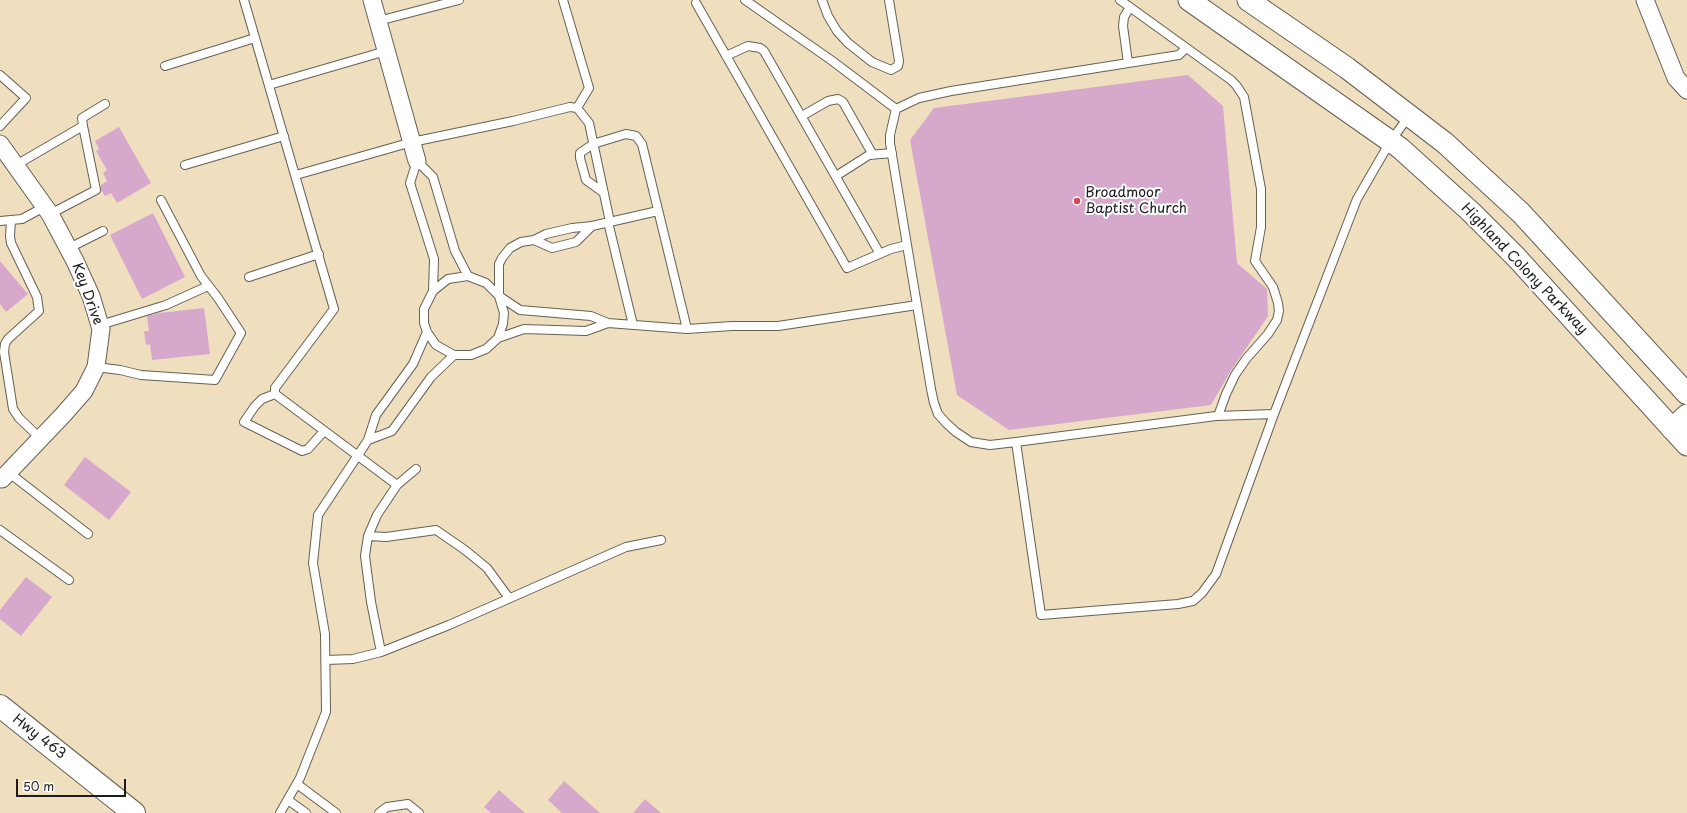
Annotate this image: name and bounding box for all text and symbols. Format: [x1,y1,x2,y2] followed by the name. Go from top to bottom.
[1085,185,1187,218] place label: Broadmoor Baptist Church
[1072,196,1082,206] marker: Broadmoor Baptist Church
[1457,200,1591,338] street label: Highland Colony Parkway
[68,261,106,327] street label: Key Drive
[9,711,69,763] street label: Hwy 463
[18,771,128,797] scale bar
[23,777,54,795] text: 50 m

